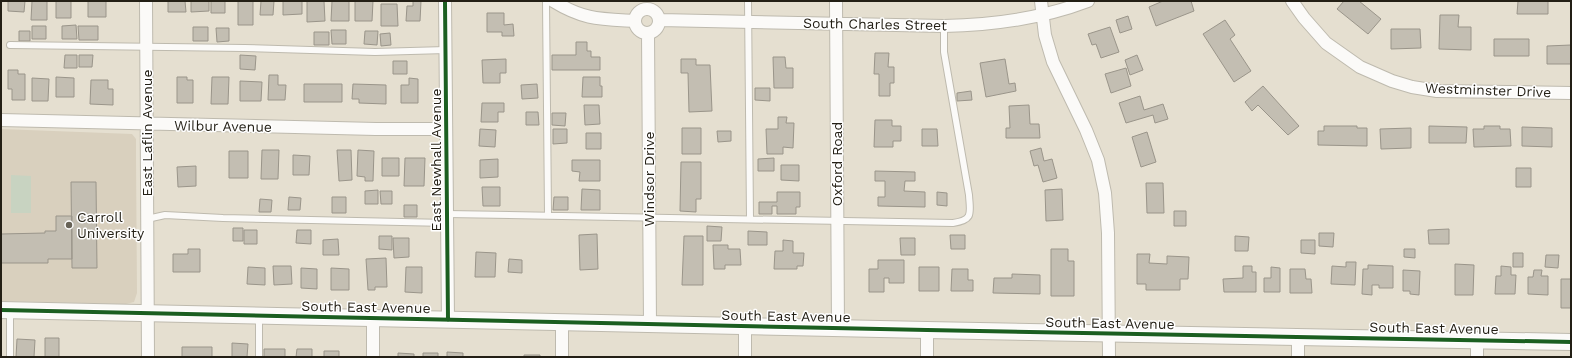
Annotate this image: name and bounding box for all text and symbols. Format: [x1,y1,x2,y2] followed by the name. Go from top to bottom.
[803,15,947,33] street label: South Charles Street
[139,69,155,197] street label: East Laflin Avenue
[1425,80,1551,100] street label: Westminster Drive
[428,88,444,232] street label: East Newhall Avenue
[174,117,272,135] street label: Wilbur Avenue
[829,122,845,206] street label: Oxford Road
[641,131,657,227] street label: Windsor Drive
[77,209,145,241] place label: Carroll University
[64,220,74,230] marker: Carroll University
[301,298,431,316] street label: South East Avenue
[721,307,851,325] street label: South East Avenue
[1045,314,1175,332] street label: South East Avenue
[1369,319,1499,337] street label: South East Avenue

